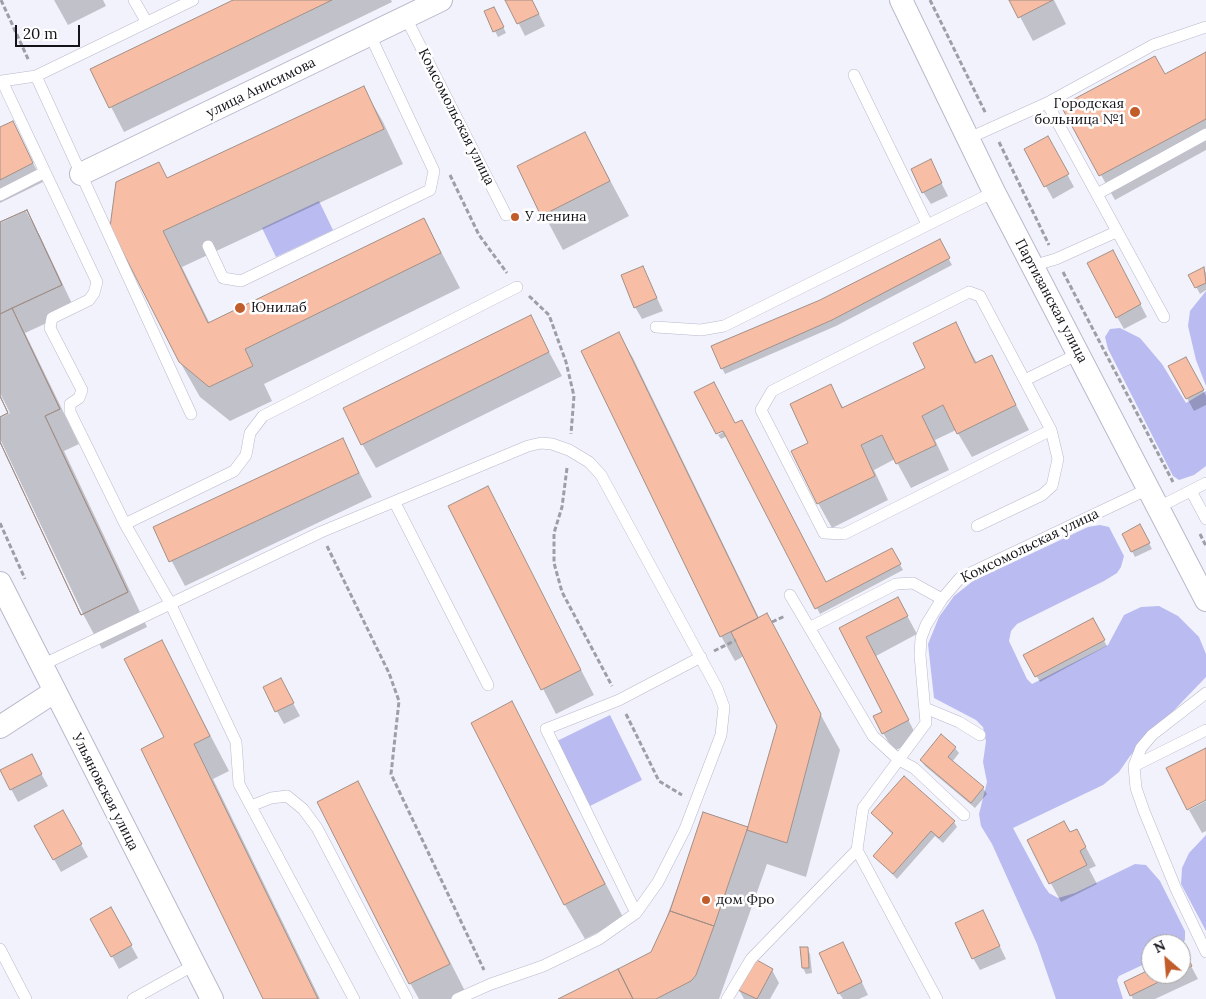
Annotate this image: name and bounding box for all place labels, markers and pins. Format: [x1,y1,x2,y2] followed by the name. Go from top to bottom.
[1035,96,1124,128] place label: Городская больница №1
[1128,105,1142,119] marker: Городская больница №1
[525,209,587,225] place label: У ленина
[509,211,521,223] marker: У ленина
[251,300,307,316] place label: Юнилаб
[233,301,247,315] marker: Юнилаб
[716,892,774,908] place label: дом Фро
[700,894,712,906] marker: дом Фро

